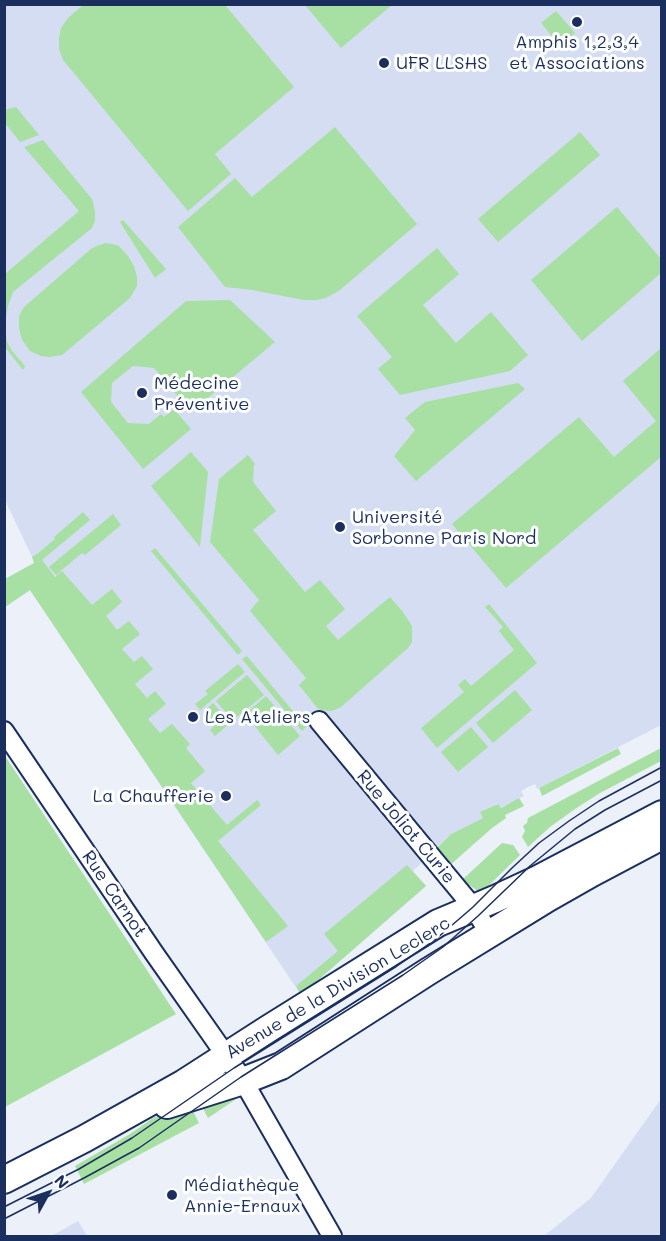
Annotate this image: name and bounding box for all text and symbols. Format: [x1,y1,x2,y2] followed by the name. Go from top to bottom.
[570,15,584,29] marker: Amphis 1,2,3,4 et Associations
[509,31,645,74] place label: Amphis 1,2,3,4 et Associations
[396,52,487,74] place label: UFR LLSHS
[377,56,391,70] marker: UFR LLSHS
[154,372,249,415] place label: Médecine Préventive
[135,386,149,400] marker: Médecine Préventive
[352,506,536,548] place label: Université Sorbonne Paris Nord
[333,520,347,534] marker: Université Sorbonne Paris Nord
[205,706,311,728] place label: Les Ateliers
[186,710,200,724] marker: Les Ateliers
[352,766,460,888] street label: Rue Joliot Curie
[93,785,214,807] place label: La Chaufferie
[219,789,233,803] marker: La Chaufferie
[77,847,151,941] street label: Rue Carnot
[222,912,454,1064] street label: Avenue de la Division Leclerc
[18,1163,78,1223] north arrow
[50,1170,74,1193] text: N
[184,1174,300,1216] place label: Médiathèque Annie-Ernaux
[165,1188,179,1202] marker: Médiathèque Annie-Ernaux

